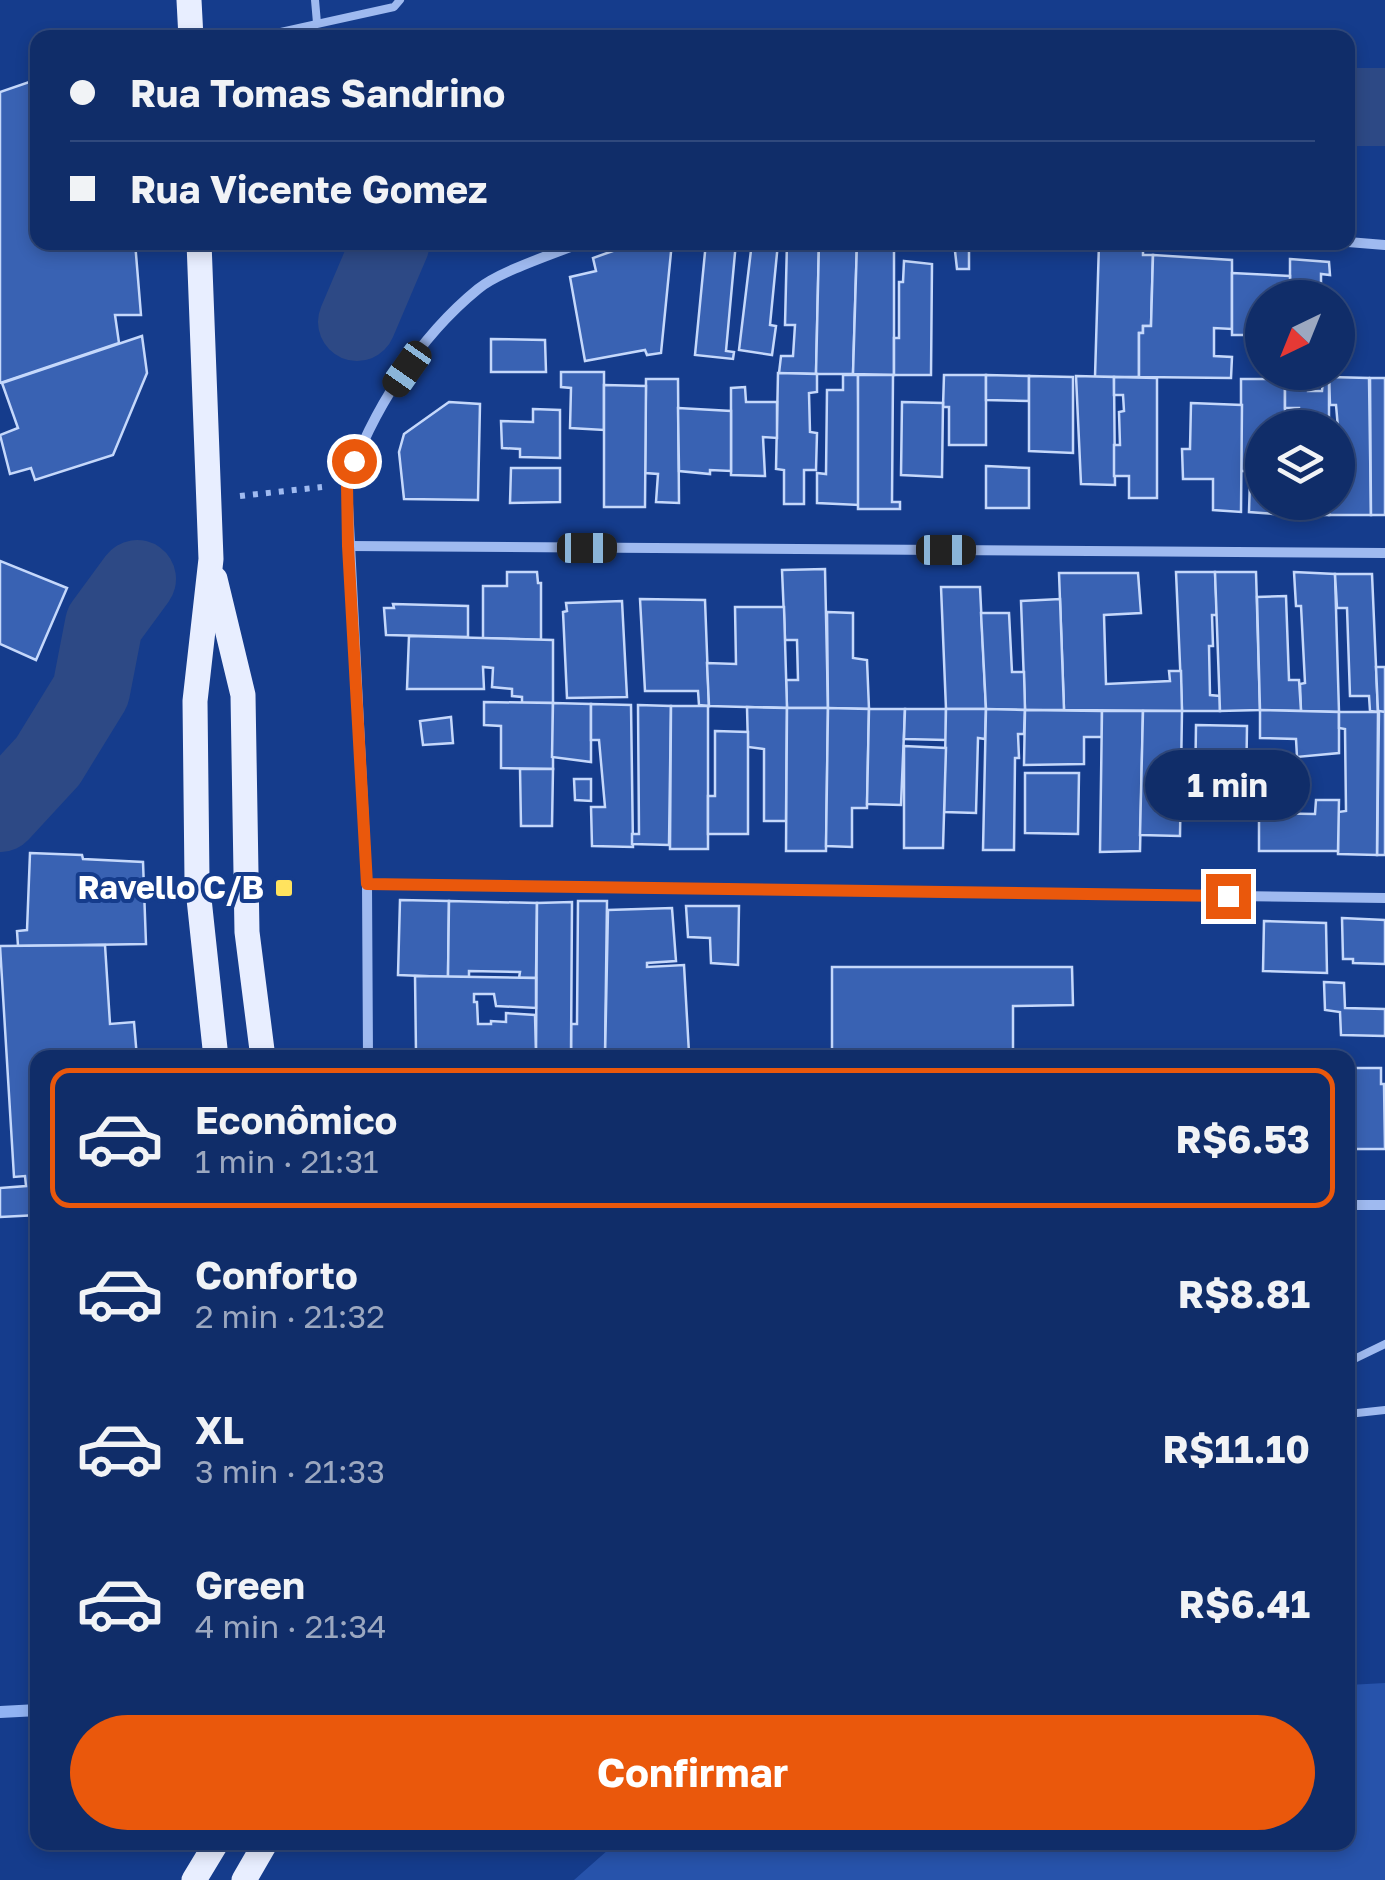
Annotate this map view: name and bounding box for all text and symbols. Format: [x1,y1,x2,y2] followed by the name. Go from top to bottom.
[130,70,505,115] text: Rua Tomas Sandrino
[130,166,487,211] text: Rua Vicente Gomez
[1245,280,1355,390] north arrow
[1245,280,1355,520] map controls
[378,336,436,402] car
[1245,410,1355,520] button: layers
[332,439,377,484] route start
[557,533,617,563] car
[916,535,976,565] car
[1146,751,1310,821] callout: 1 min
[1187,766,1268,804] text: 1 min
[78,868,264,906] place label: Ravello C/B
[1206,874,1251,919] route end
[273,877,295,899] marker: Ravello C/B
[75,1093,165,1183] icon: car
[195,1097,397,1142] text: Econômico
[1175,1116,1310,1161] text: R$6.53
[195,1142,379,1180] text: 1 min · 21:31
[75,1248,165,1338] icon: car
[195,1252,358,1297] text: Conforto
[1178,1271,1310,1316] text: R$8.81
[195,1297,385,1335] text: 2 min · 21:32
[75,1403,165,1493] icon: car
[195,1407,244,1452] text: XL
[1163,1426,1310,1471] text: R$11.10
[195,1452,385,1490] text: 3 min · 21:33
[75,1558,165,1648] icon: car
[195,1562,305,1607] text: Green
[1179,1581,1310,1626] text: R$6.41
[195,1607,387,1645] text: 4 min · 21:34
[70,1715,1315,1830] button: Confirmar

